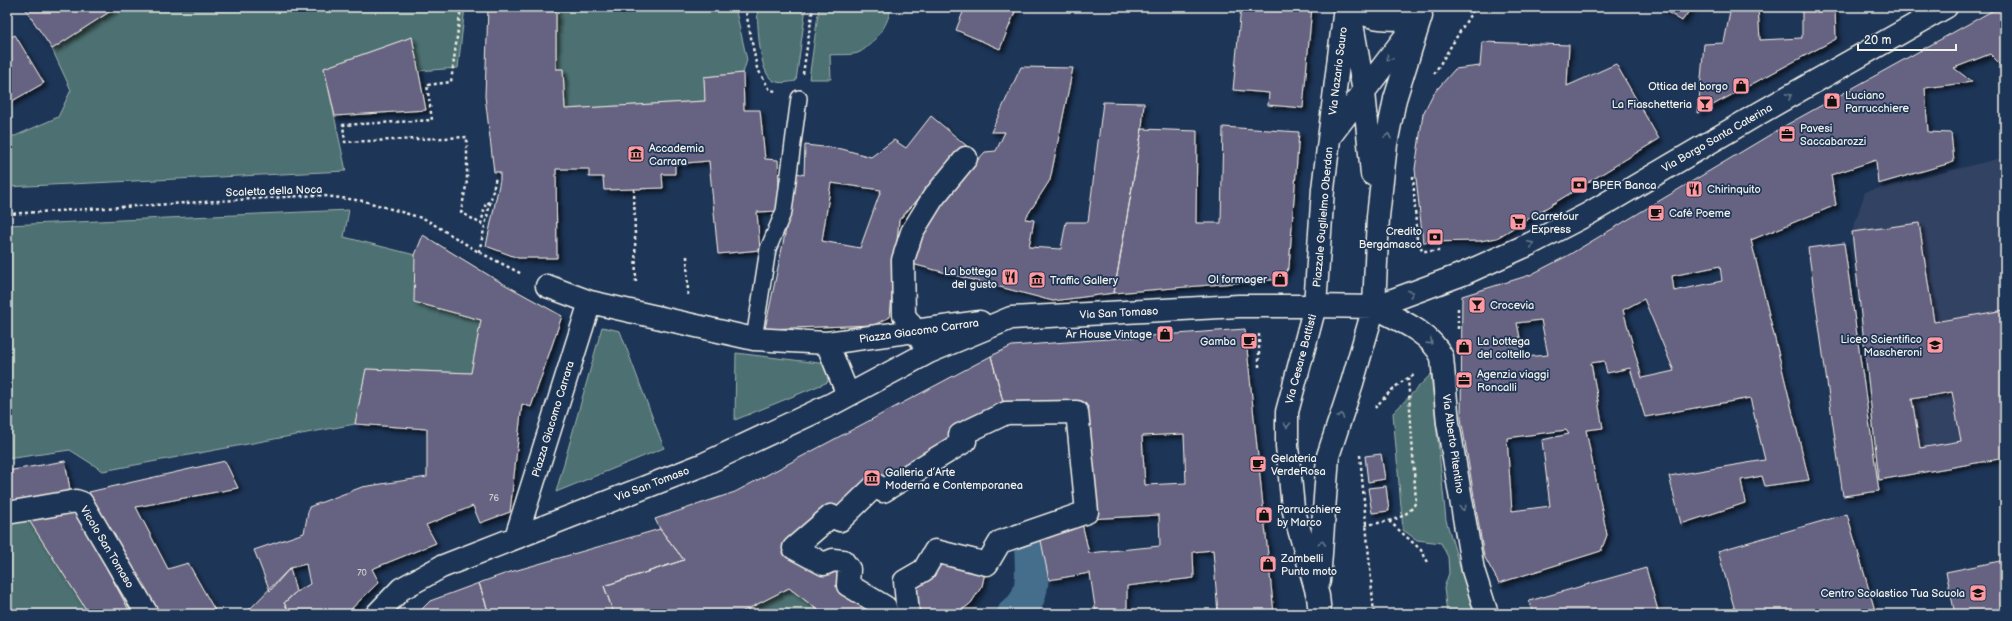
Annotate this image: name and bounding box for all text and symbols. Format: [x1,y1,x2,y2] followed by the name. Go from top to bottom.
[1326,26,1350,116] street label: Via Nazario Sauro
[1858,26,1956,52] scale bar
[1864,33,1891,48] text: 20 m
[1387,54,1394,61] one-way arrow
[1731,76,1751,96] shop icon: Ottica del borgo
[1648,80,1728,93] place label: Ottica del borgo
[1845,89,1909,115] place label: Luciano Parrucchiere
[1822,91,1842,111] shop icon: Luciano Parrucchiere
[1785,93,1792,100] one-way arrow
[1695,94,1715,114] bar icon: La Fiaschetteria
[1612,98,1692,111] place label: La Fiaschetteria
[1659,101,1775,175] street label: Via Borgo Santa Caterina
[1800,122,1866,148] place label: Pavesi Saccabarozzi
[1777,124,1797,144] office icon: Pavesi Saccabarozzi
[1383,133,1391,139] one-way arrow
[649,142,704,168] place label: Accademia Carrara
[626,144,646,164] museum icon: Accademia Carrara
[1310,146,1336,288] street label: Piazzale Guglielmo Oberdan
[1569,175,1589,195] bank icon: BPER Banca
[1592,179,1657,192] place label: BPER Banca
[1684,179,1704,199] restaurant icon: Chirinquito
[225,183,323,199] street label: Scaletta della Noca
[1707,183,1761,196] place label: Chirinquito
[1646,203,1666,223] cafe icon: Café Poeme
[1669,207,1731,220] place label: Café Poeme
[1531,210,1580,236] place label: Carrefour Express
[1508,212,1528,232] supermarket icon: Carrefour Express
[1359,225,1422,251] place label: Credito Bergamasco
[1425,227,1445,247] bank icon: Credito Bergamasco
[1526,241,1534,249] one-way arrow
[944,265,997,291] place label: La bottega del gusto
[1000,267,1020,287] restaurant icon: La bottega del gusto
[1270,269,1290,289] shop icon: Ol formager
[1027,270,1047,290] museum icon: Traffic Gallery
[1208,273,1268,286] place label: Ol formager
[1050,274,1118,287] place label: Traffic Gallery
[1407,290,1414,298] one-way arrow
[1467,295,1487,315] bar icon: Crocevia
[1490,299,1534,312] place label: Crocevia
[1079,304,1159,322] street label: Via San Tomaso
[1283,313,1319,405] street label: Via Cesare Battisti
[858,316,980,346] street label: Piazza Giacomo Carrara
[1155,324,1175,344] shop icon: Ar House Vintage
[1066,328,1152,341] place label: Ar House Vintage
[1239,331,1259,351] cafe icon: Gamba
[1841,333,1922,359] place label: Liceo Scientifico Mascheroni
[1200,335,1236,348] place label: Gamba
[1477,335,1530,361] place label: La bottega del coltello
[1925,335,1945,355] school or university icon: Liceo Scientifico Mascheroni
[1425,337,1433,345] one-way arrow
[1454,337,1474,357] shop icon: La bottega del coltello
[529,359,577,479] street label: Piazza Giacomo Carrara
[1477,368,1549,394] place label: Agenzia viaggi Roncalli
[1454,370,1474,390] office icon: Agenzia viaggi Roncalli
[1440,393,1466,495] street label: Via Alberto Pitentino
[1336,412,1344,419] one-way arrow
[1283,422,1291,428] one-way arrow
[1271,452,1326,478] place label: Gelateria VerdeRosa
[1248,454,1268,474] cafe icon: Gelateria VerdeRosa
[613,464,691,504] street label: Via San Tomaso
[885,466,1023,492] place label: Galleria d’Arte Moderna e Contemporanea
[862,468,882,488] museum icon: Galleria d’Arte Moderna e Contemporanea
[489,493,499,504] house number: 76
[1277,503,1341,529] place label: Parrucchiere by Marco
[77,504,137,590] street label: Vicolo San Tomaso
[1254,505,1274,525] shop icon: Parrucchiere by Marco
[1458,505,1467,512] one-way arrow
[1317,540,1326,546] one-way arrow
[1280,552,1337,578] place label: Zambelli Punto moto
[1258,554,1278,574] shop icon: Zambelli Punto moto
[357,568,367,579] house number: 70
[1968,583,1988,603] school or university icon: Centro Scolastico Tua Scuola
[1820,587,1965,600] place label: Centro Scolastico Tua Scuola

